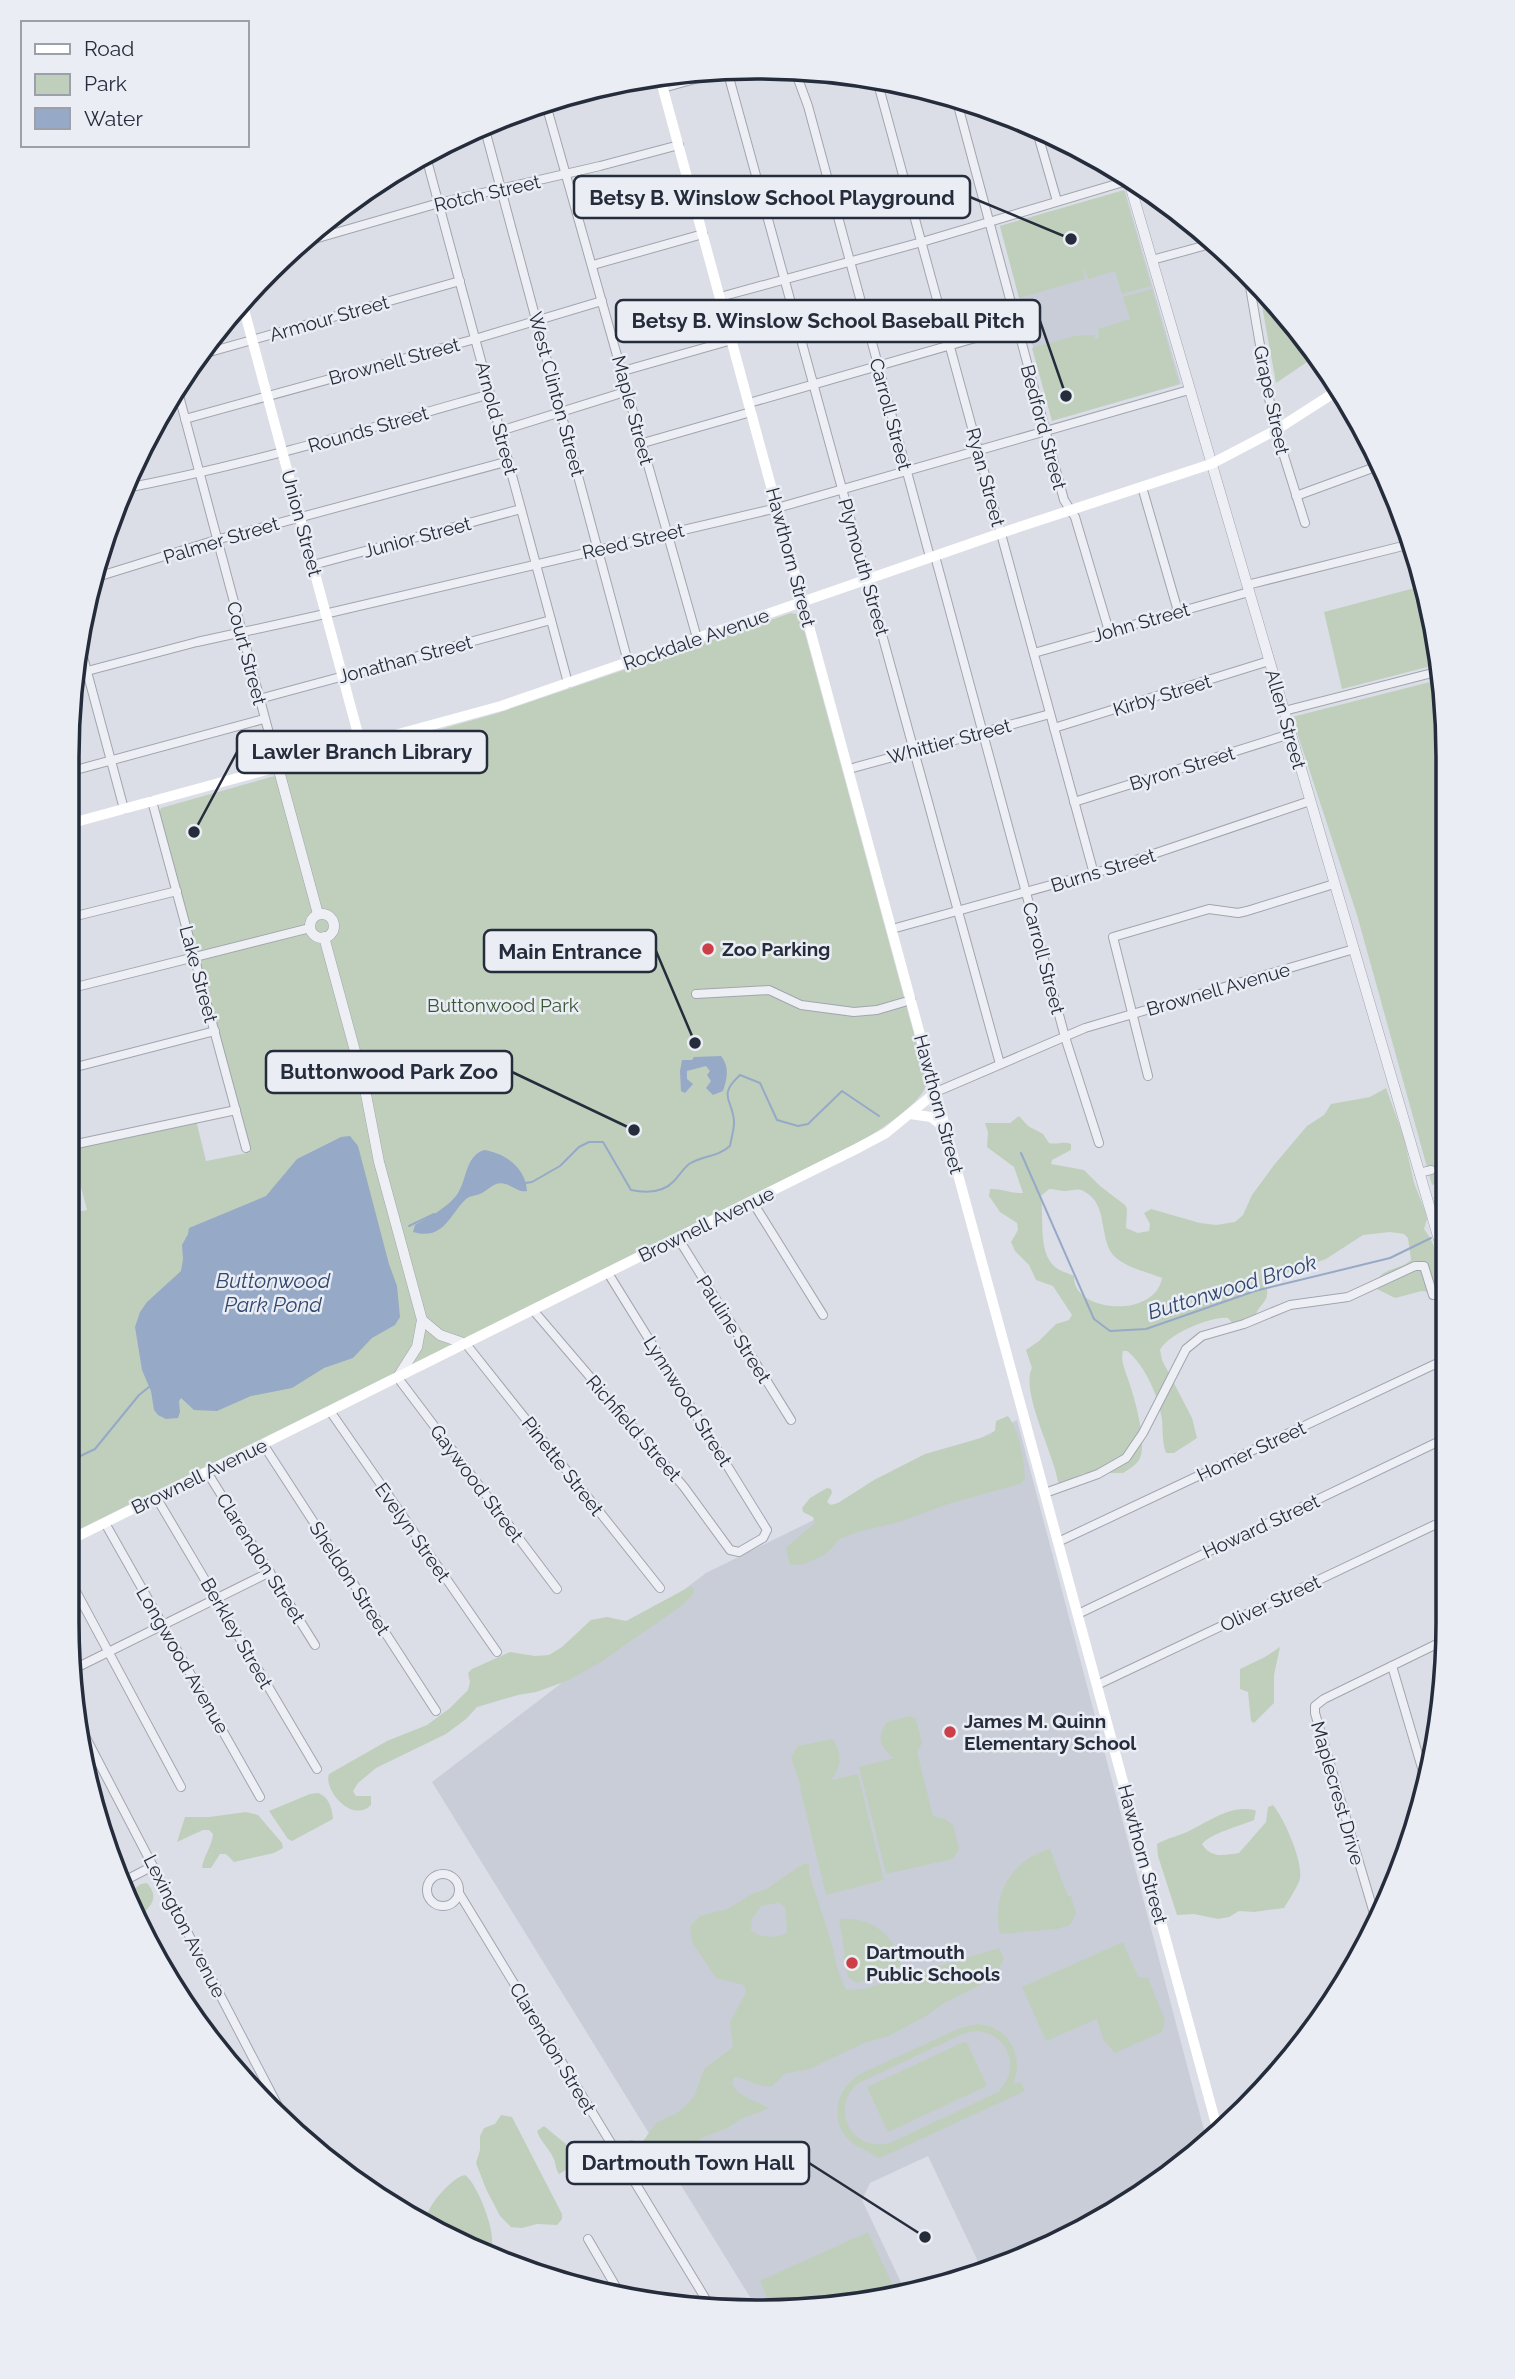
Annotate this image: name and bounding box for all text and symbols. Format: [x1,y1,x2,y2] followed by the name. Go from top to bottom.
[21,21,248,147] legend
[84,36,134,61] text: Road
[84,71,127,96] text: Park
[84,106,143,131] text: Water
[432,170,543,216] street label: Rotch Street
[574,176,970,218] callout: Betsy B. Winslow School Playground
[589,185,955,210] text: Betsy B. Winslow School Playground
[267,290,392,346] street label: Armour Street
[616,300,1040,342] callout: Betsy B. Winslow School Baseball Pitch
[631,308,1025,333] text: Betsy B. Winslow School Baseball Pitch
[524,309,590,479] street label: West Clinton Street
[326,333,463,389] street label: Brownell Street
[1250,343,1294,457] street label: Grape Street
[608,353,658,468] street label: Maple Street
[865,356,917,473] street label: Carroll Street
[471,359,523,478] street label: Arnold Street
[1017,362,1071,493] street label: Bedford Street
[305,401,431,457] street label: Rounds Street
[962,425,1010,529] street label: Ryan Street
[277,467,327,579] street label: Union Street
[762,485,820,630] street label: Hawthorn Street
[834,496,894,639] street label: Plymouth Street
[161,512,282,568] street label: Palmer Street
[361,512,474,562] street label: Junior Street
[580,518,687,563] street label: Reed Street
[1090,597,1193,646] street label: John Street
[223,599,272,708] street label: Court Street
[620,604,772,674] street label: Rockdale Avenue
[335,630,475,687] street label: Jonathan Street
[1261,666,1311,772] street label: Allen Street
[1110,669,1214,720] street label: Kirby Street
[885,714,1014,768] street label: Whittier Street
[237,731,487,773] callout: Lawler Branch Library
[252,739,473,764] text: Lawler Branch Library
[1127,741,1238,794] street label: Byron Street
[1048,843,1159,896] street label: Burns Street
[1018,900,1070,1017] street label: Carroll Street
[175,923,223,1026] street label: Lake Street
[484,930,656,972] callout: Main Entrance
[722,938,830,960] place label: Zoo Parking
[498,939,642,964] text: Main Entrance
[700,941,716,957] marker: Zoo Parking
[1144,958,1292,1020] street label: Brownell Avenue
[427,994,579,1016] park label: Buttonwood Park
[910,1032,968,1177] street label: Hawthorn Street
[266,1051,512,1093] callout: Buttonwood Park Zoo
[280,1059,498,1084] text: Buttonwood Park Zoo
[635,1182,777,1266] street label: Brownell Avenue
[1145,1249,1319,1325] water label: Buttonwood Brook
[216,1268,331,1317] water label: Buttonwood Park Pond
[692,1271,776,1387] street label: Pauline Street
[639,1332,737,1470] street label: Lynnwood Street
[582,1371,686,1486] street label: Richfield Street
[518,1412,609,1520] street label: Pinette Street
[1193,1416,1309,1486] street label: Homer Street
[426,1420,529,1546] street label: Gaywood Street
[128,1434,270,1518] street label: Brownell Avenue
[371,1478,456,1586] street label: Evelyn Street
[212,1489,310,1627] street label: Clarendon Street
[1199,1489,1323,1563] street label: Howard Street
[305,1517,395,1639] street label: Sheldon Street
[1216,1570,1324,1636] street label: Oliver Street
[196,1574,278,1693] street label: Berkley Street
[132,1583,234,1737] street label: Longwood Avenue
[964,1710,1137,1754] place label: James M. Quinn Elementary School
[1307,1719,1369,1867] street label: Maplecrest Drive
[942,1724,958,1740] marker: James M. Quinn Elementary School
[1114,1782,1172,1927] street label: Hawthorn Street
[139,1851,231,2001] street label: Lexington Avenue
[866,1941,1000,1985] place label: Dartmouth Public Schools
[844,1955,860,1971] marker: Dartmouth Public Schools
[505,1979,601,2118] street label: Clarendon Street
[567,2142,809,2184] callout: Dartmouth Town Hall
[581,2150,795,2175] text: Dartmouth Town Hall

